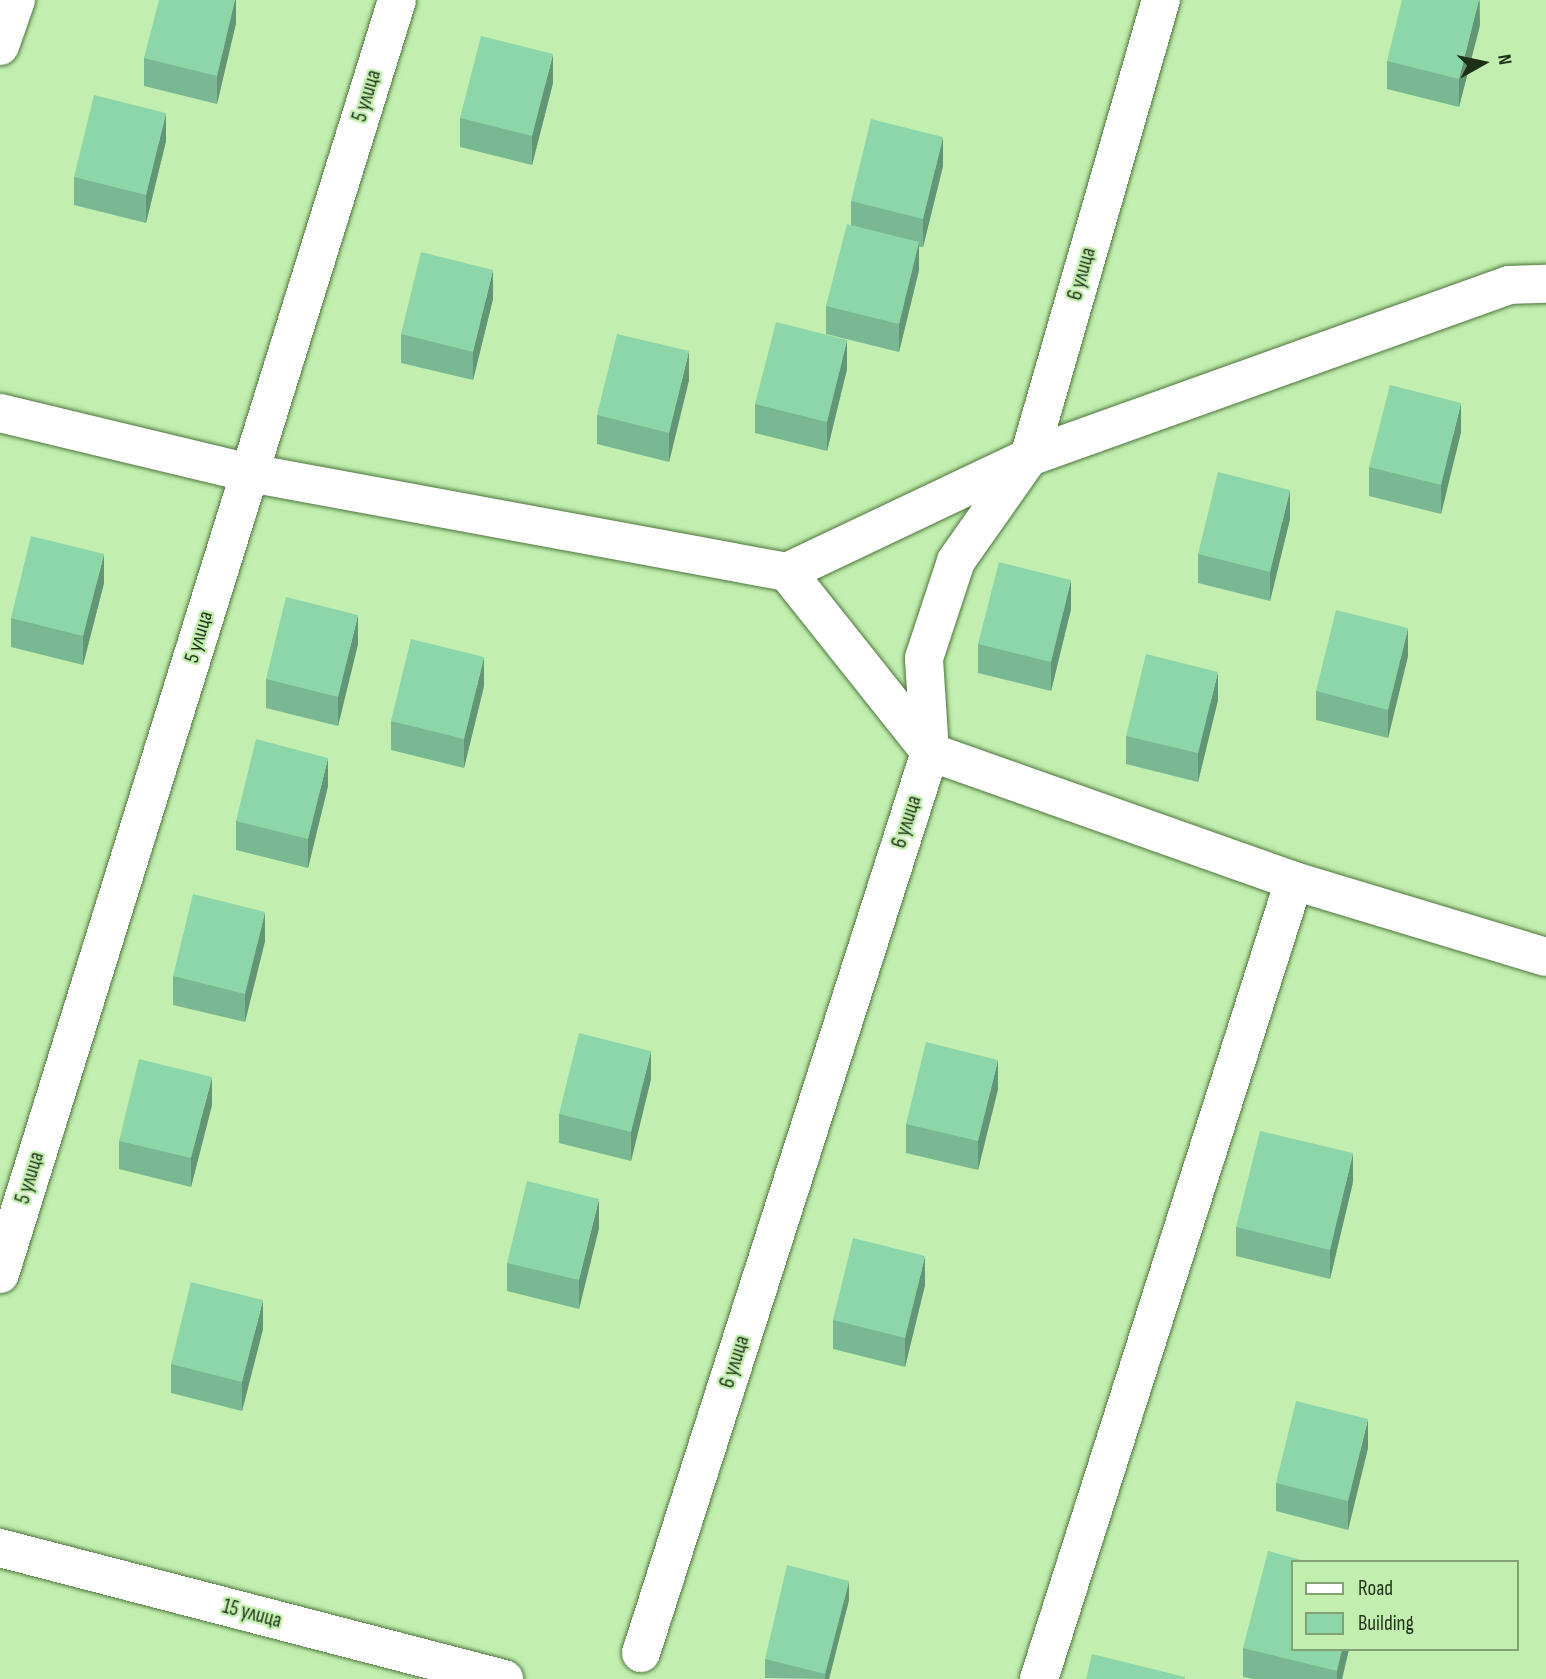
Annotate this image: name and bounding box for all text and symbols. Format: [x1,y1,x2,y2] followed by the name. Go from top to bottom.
[1448,28,1518,98] north arrow
[1492,53,1516,66] text: N
[347,67,387,125] street label: 5 улица
[1063,245,1101,303] street label: 6 улица
[179,608,219,666] street label: 5 улица
[887,793,927,851] street label: 6 улица
[10,1149,50,1207] street label: 5 улица
[715,1333,755,1391] street label: 6 улица
[1290,1560,1518,1651] legend
[1358,1576,1393,1601] text: Road
[220,1594,284,1634] street label: 15 улица
[1358,1611,1414,1636] text: Building

